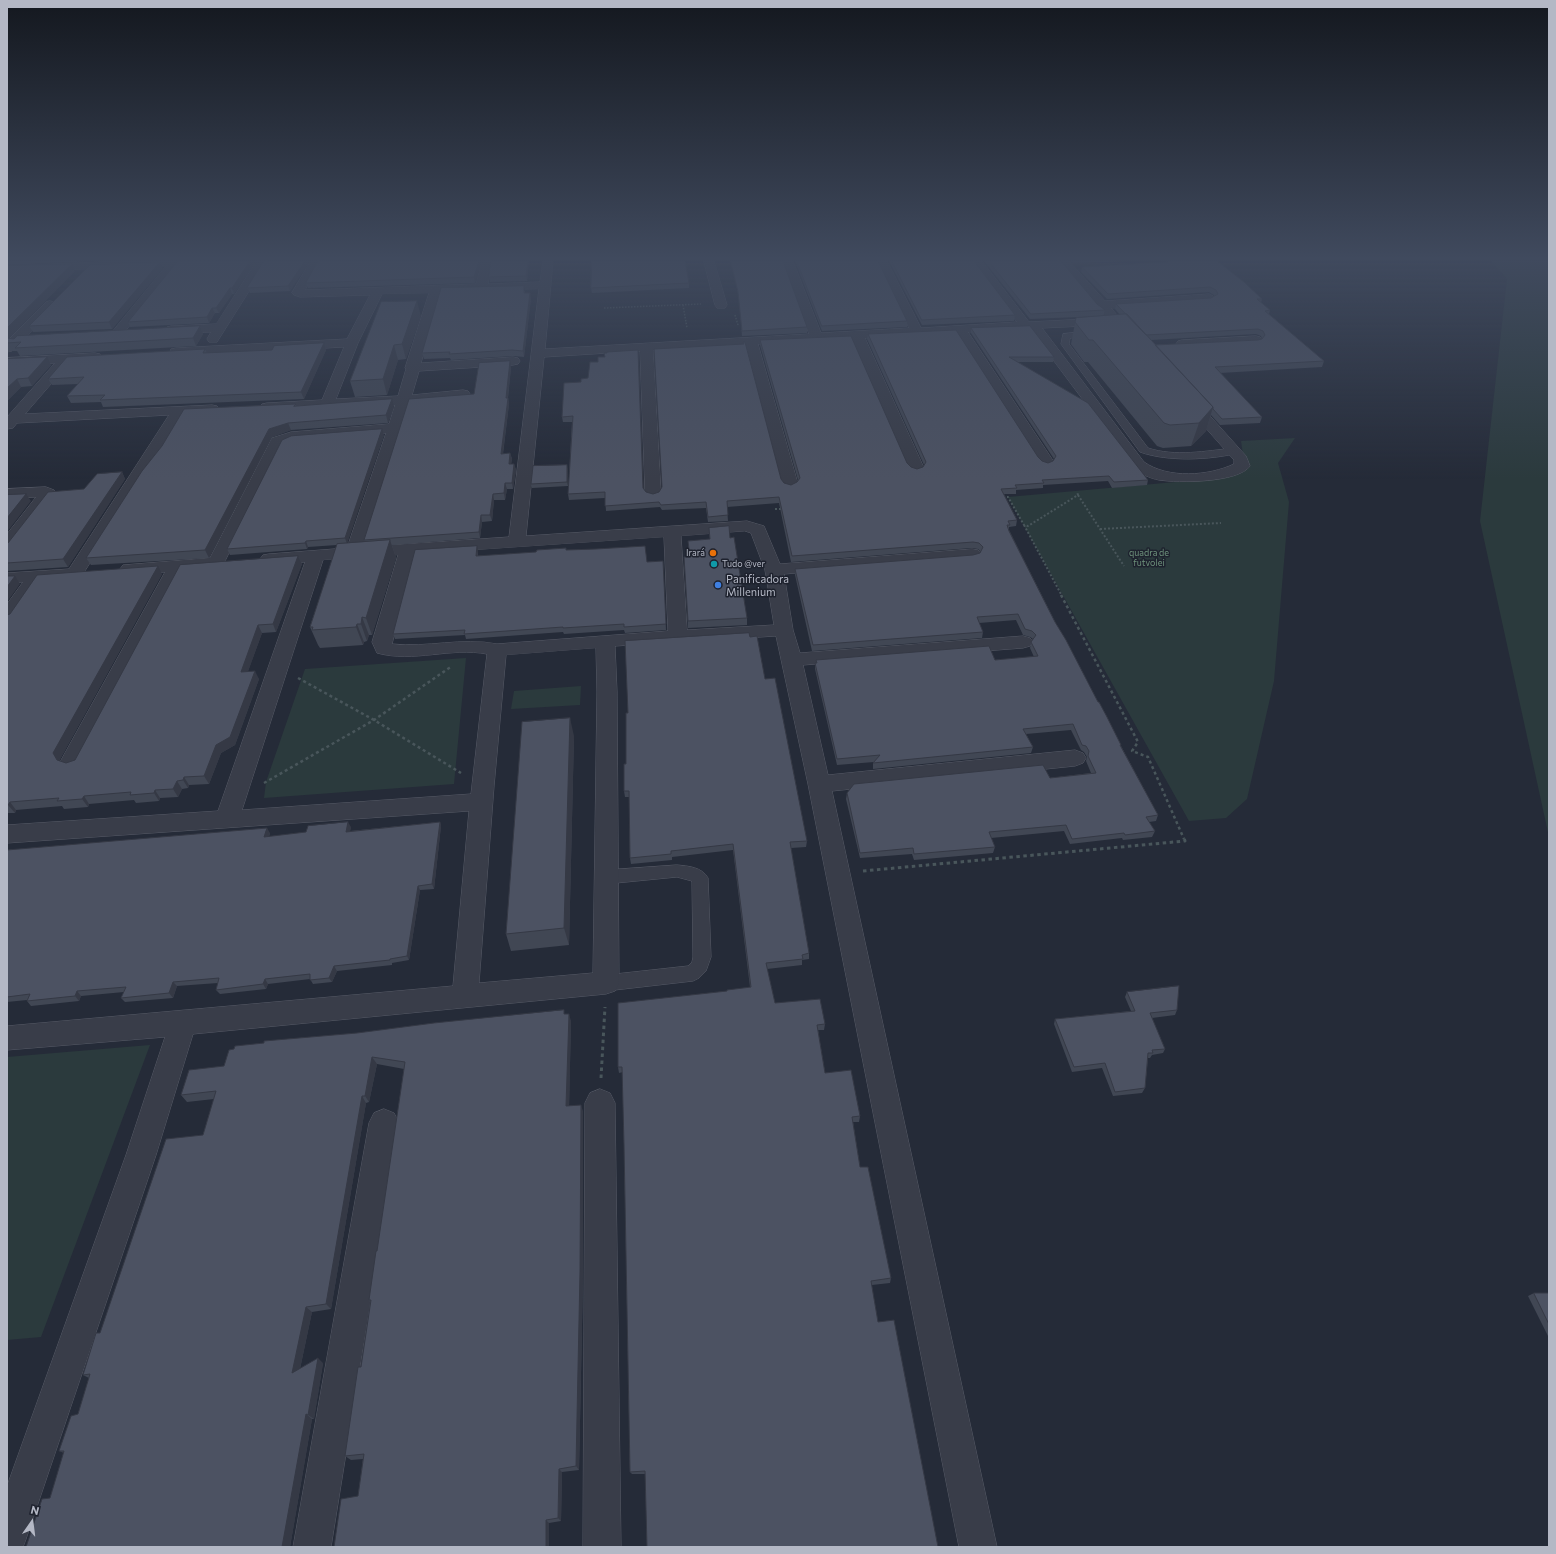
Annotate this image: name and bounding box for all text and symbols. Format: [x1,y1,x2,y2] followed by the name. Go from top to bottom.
[686,548,705,558] place label: Irará
[708,548,718,558] marker: Irará
[1129,548,1169,569] park label: quadra de futvolei
[709,559,719,569] marker: Tudo @ver
[722,559,765,569] place label: Tudo @ver
[726,572,789,598] place label: Panificadora Millenium
[713,580,723,590] marker: Panificadora Millenium
[12,1502,52,1542] north arrow
[29,1503,41,1517] text: N

